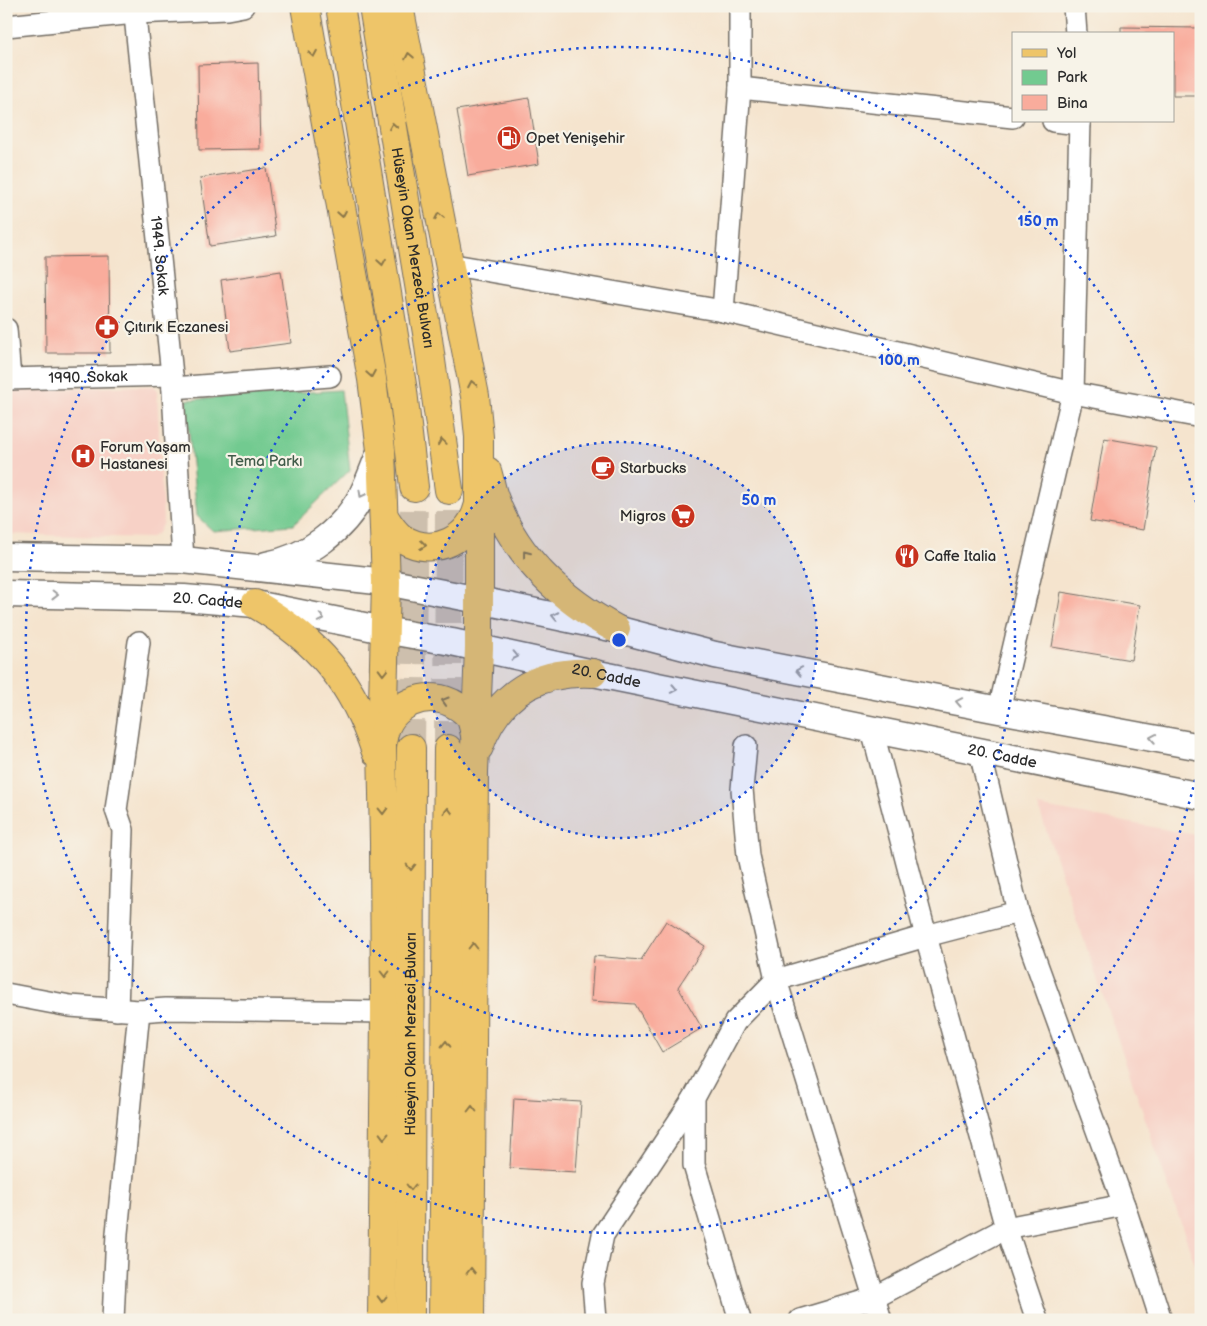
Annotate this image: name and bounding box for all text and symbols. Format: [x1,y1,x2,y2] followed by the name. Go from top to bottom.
[1012,32,1174,122] legend
[1056,44,1076,63] text: Yol
[308,50,318,59] one-way arrow
[404,52,414,61] one-way arrow
[1057,68,1088,87] text: Park
[1057,94,1088,113] text: Bina
[388,121,398,130] one-way arrow
[496,125,522,151] fuel station icon: Opet Yenişehir
[526,129,625,148] place label: Opet Yenişehir
[386,146,438,350] street label: Hüseyin Okan Merzeci Bulvarı
[336,210,347,219] one-way arrow
[435,211,445,220] one-way arrow
[1017,212,1059,231] text: 150 m
[146,215,173,297] street label: 1949. Sokak
[376,257,386,266] one-way arrow
[94,314,120,340] pharmacy icon: Çıtırık Eczanesi
[124,318,228,337] place label: Çıtırık Eczanesi
[878,351,920,370] text: 100 m
[48,367,128,388] street label: 1990. Sokak
[365,370,375,379] one-way arrow
[467,380,478,389] one-way arrow
[438,437,448,446] one-way arrow
[100,438,191,474] place label: Forum Yaşam Hastanesi
[70,443,96,469] hospital icon: Forum Yaşam Hastanesi
[228,452,302,471] park label: Tema Parkı
[590,455,616,481] cafe icon: Starbucks
[620,459,687,478] place label: Starbucks
[358,489,368,498] one-way arrow
[742,491,777,510] text: 50 m
[670,503,696,529] supermarket icon: Migros
[620,507,667,526] place label: Migros
[419,539,427,550] one-way arrow
[894,543,920,569] restaurant icon: Caffe Italia
[924,547,996,566] place label: Caffe Italia
[523,551,531,560] one-way arrow
[173,589,244,613] street label: 20. Cadde
[52,590,59,600] one-way arrow
[551,611,560,622] one-way arrow
[316,612,325,622] one-way arrow
[610,631,628,649] centre of rings
[510,650,519,661] one-way arrow
[570,660,643,692] street label: 20. Cadde
[795,666,803,677] one-way arrow
[378,668,388,676] one-way arrow
[669,683,678,694] one-way arrow
[441,696,450,706] one-way arrow
[954,698,963,708] one-way arrow
[1148,734,1157,744] one-way arrow
[966,740,1039,773] street label: 20. Cadde
[442,807,453,815] one-way arrow
[378,808,388,816] one-way arrow
[406,864,416,871] one-way arrow
[401,932,421,1136] street label: Hüseyin Okan Merzeci Bulvarı
[468,942,478,950] one-way arrow
[380,970,390,978] one-way arrow
[440,1039,451,1047] one-way arrow
[467,1104,477,1112] one-way arrow
[378,1133,389,1141] one-way arrow
[406,1184,416,1191] one-way arrow
[466,1267,476,1274] one-way arrow
[377,1296,387,1303] one-way arrow

